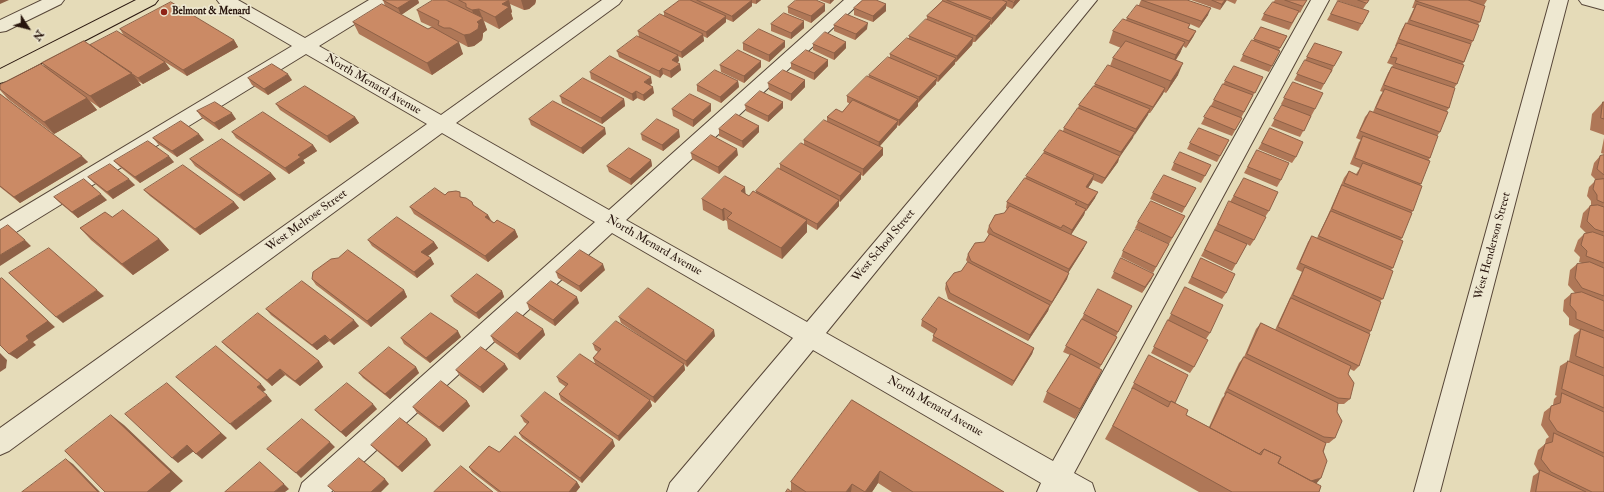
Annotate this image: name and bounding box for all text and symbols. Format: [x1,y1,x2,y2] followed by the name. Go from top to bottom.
[172,6,250,18] place label: Belmont & Menard
[159,7,169,17] marker: Belmont & Menard
[8,8,48,48] north arrow
[30,28,46,43] text: N
[322,52,424,118] street label: North Menard Avenue
[264,187,350,255] street label: West Melrose Street
[1472,191,1514,301] street label: West Henderson Street
[849,207,919,285] street label: West School Street
[603,213,705,279] street label: North Menard Avenue
[884,374,986,440] street label: North Menard Avenue

